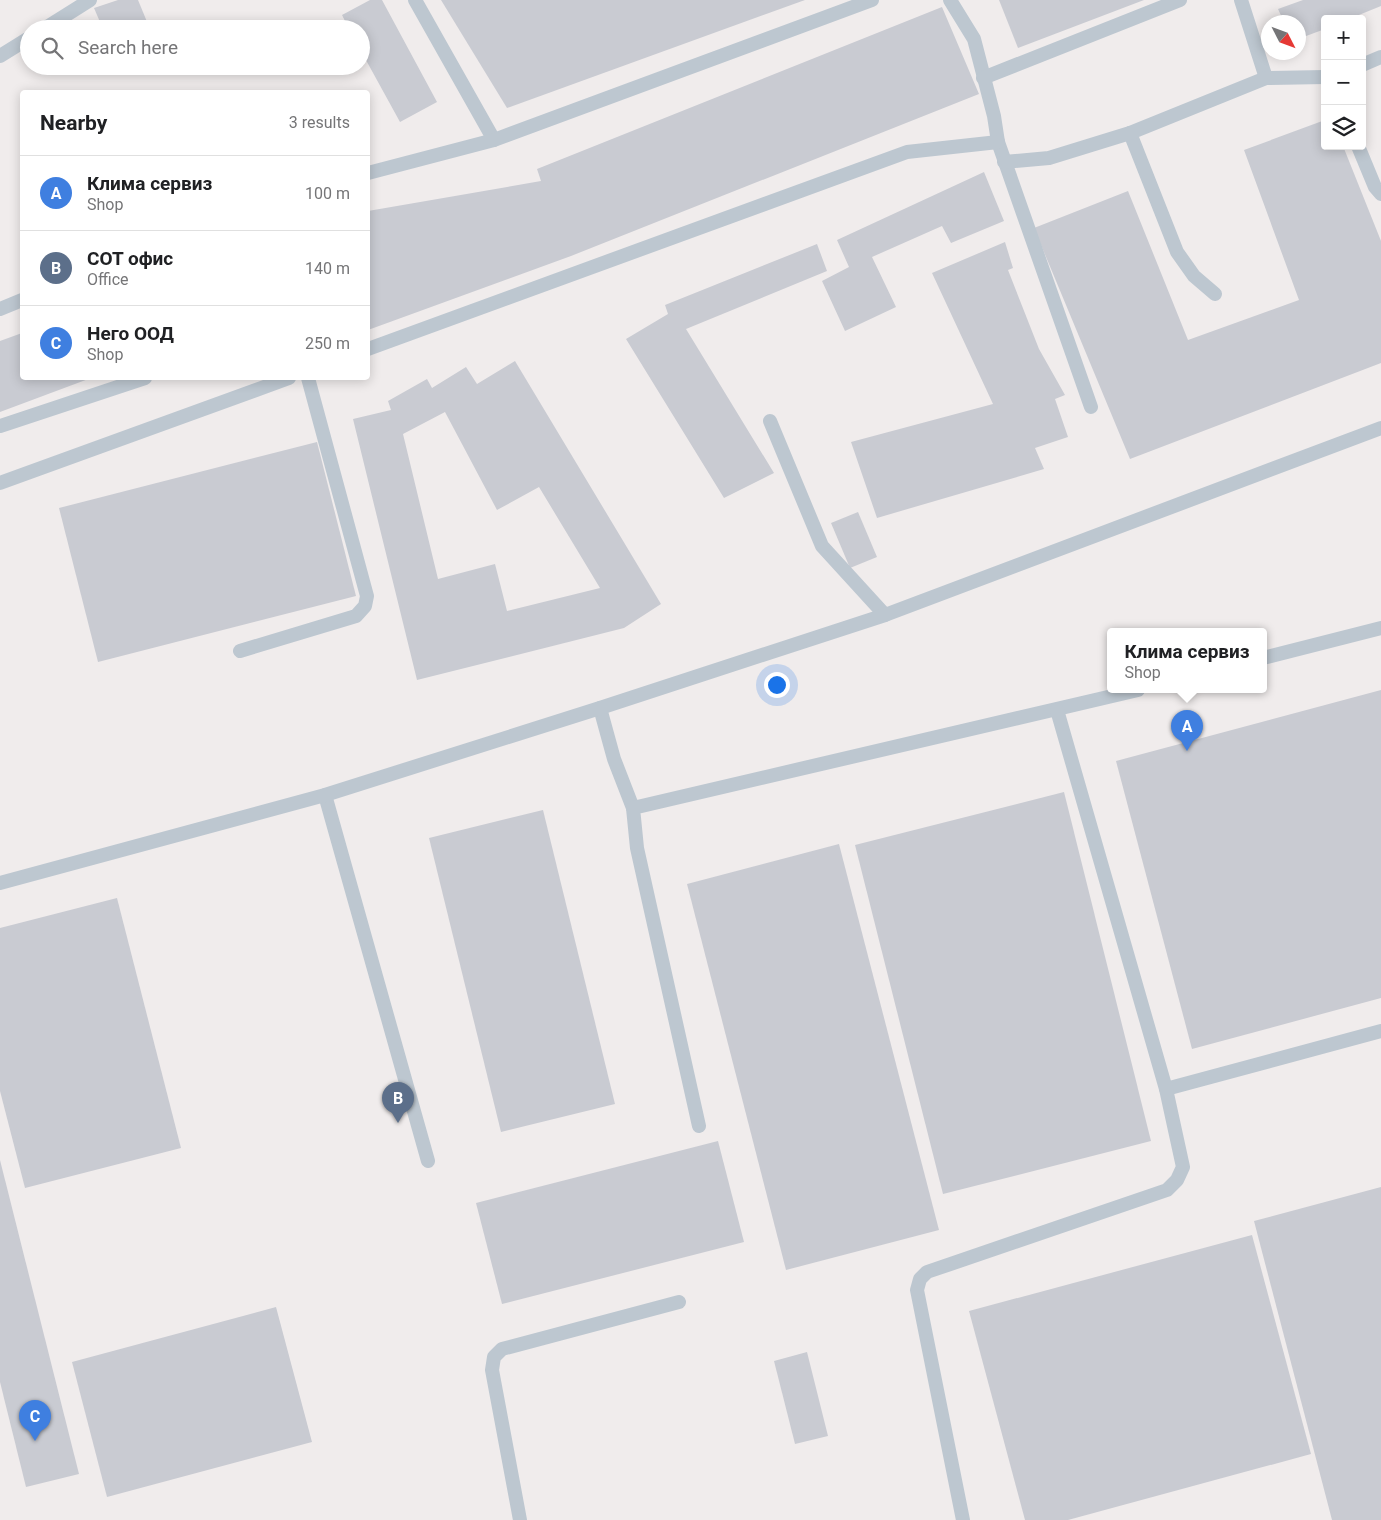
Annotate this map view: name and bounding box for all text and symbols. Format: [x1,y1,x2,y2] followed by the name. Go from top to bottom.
[1261,15,1306,60] north arrow
[1321,15,1366,150] map controls
[1321,15,1366,60] button: +
[20,20,370,75] search box
[38,34,66,62] icon: search
[78,36,178,59] text: Search here
[1321,60,1366,105] button: −
[1321,105,1366,150] button: layers
[40,111,107,135] text: Nearby
[289,113,350,132] text: 3 results
[87,172,212,195] text: Клима сервиз
[51,184,61,203] text: A
[305,184,350,203] text: 100 m
[87,195,123,214] text: Shop
[87,247,173,270] text: СОТ офис
[51,259,61,278] text: B
[305,259,350,278] text: 140 m
[87,270,129,289] text: Office
[87,322,174,345] text: Него ООД
[51,334,61,353] text: C
[305,334,350,353] text: 250 m
[87,345,123,364] text: Shop
[1107,628,1267,693] popup
[1124,640,1250,663] text: Клима сервиз
[1124,663,1161,682] text: Shop
[764,672,790,698] your location
[1171,710,1203,751] pin: A
[382,1082,414,1123] pin: B
[19,1400,51,1441] pin: C

